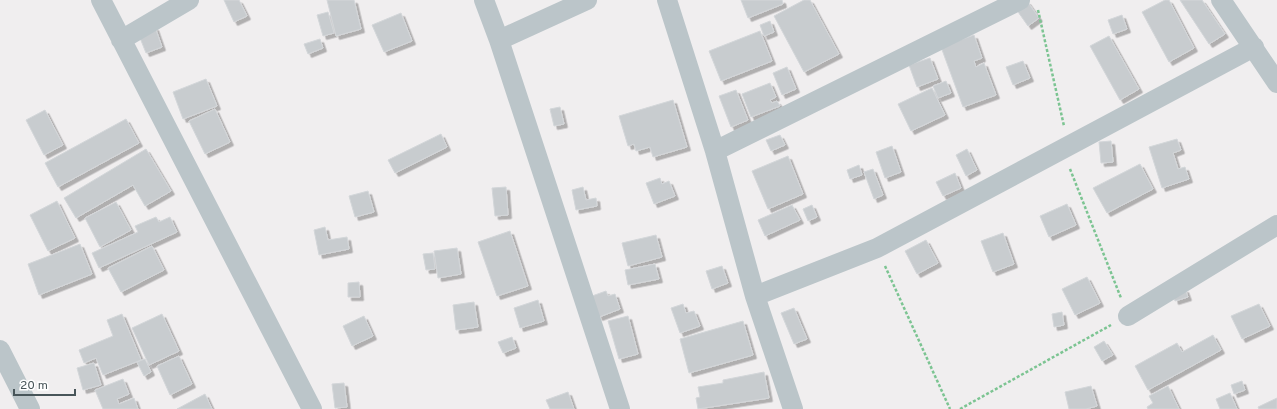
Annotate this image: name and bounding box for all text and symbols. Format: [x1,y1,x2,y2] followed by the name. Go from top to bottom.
[14,371,75,397] scale bar
[20,378,48,394] text: 20 m

